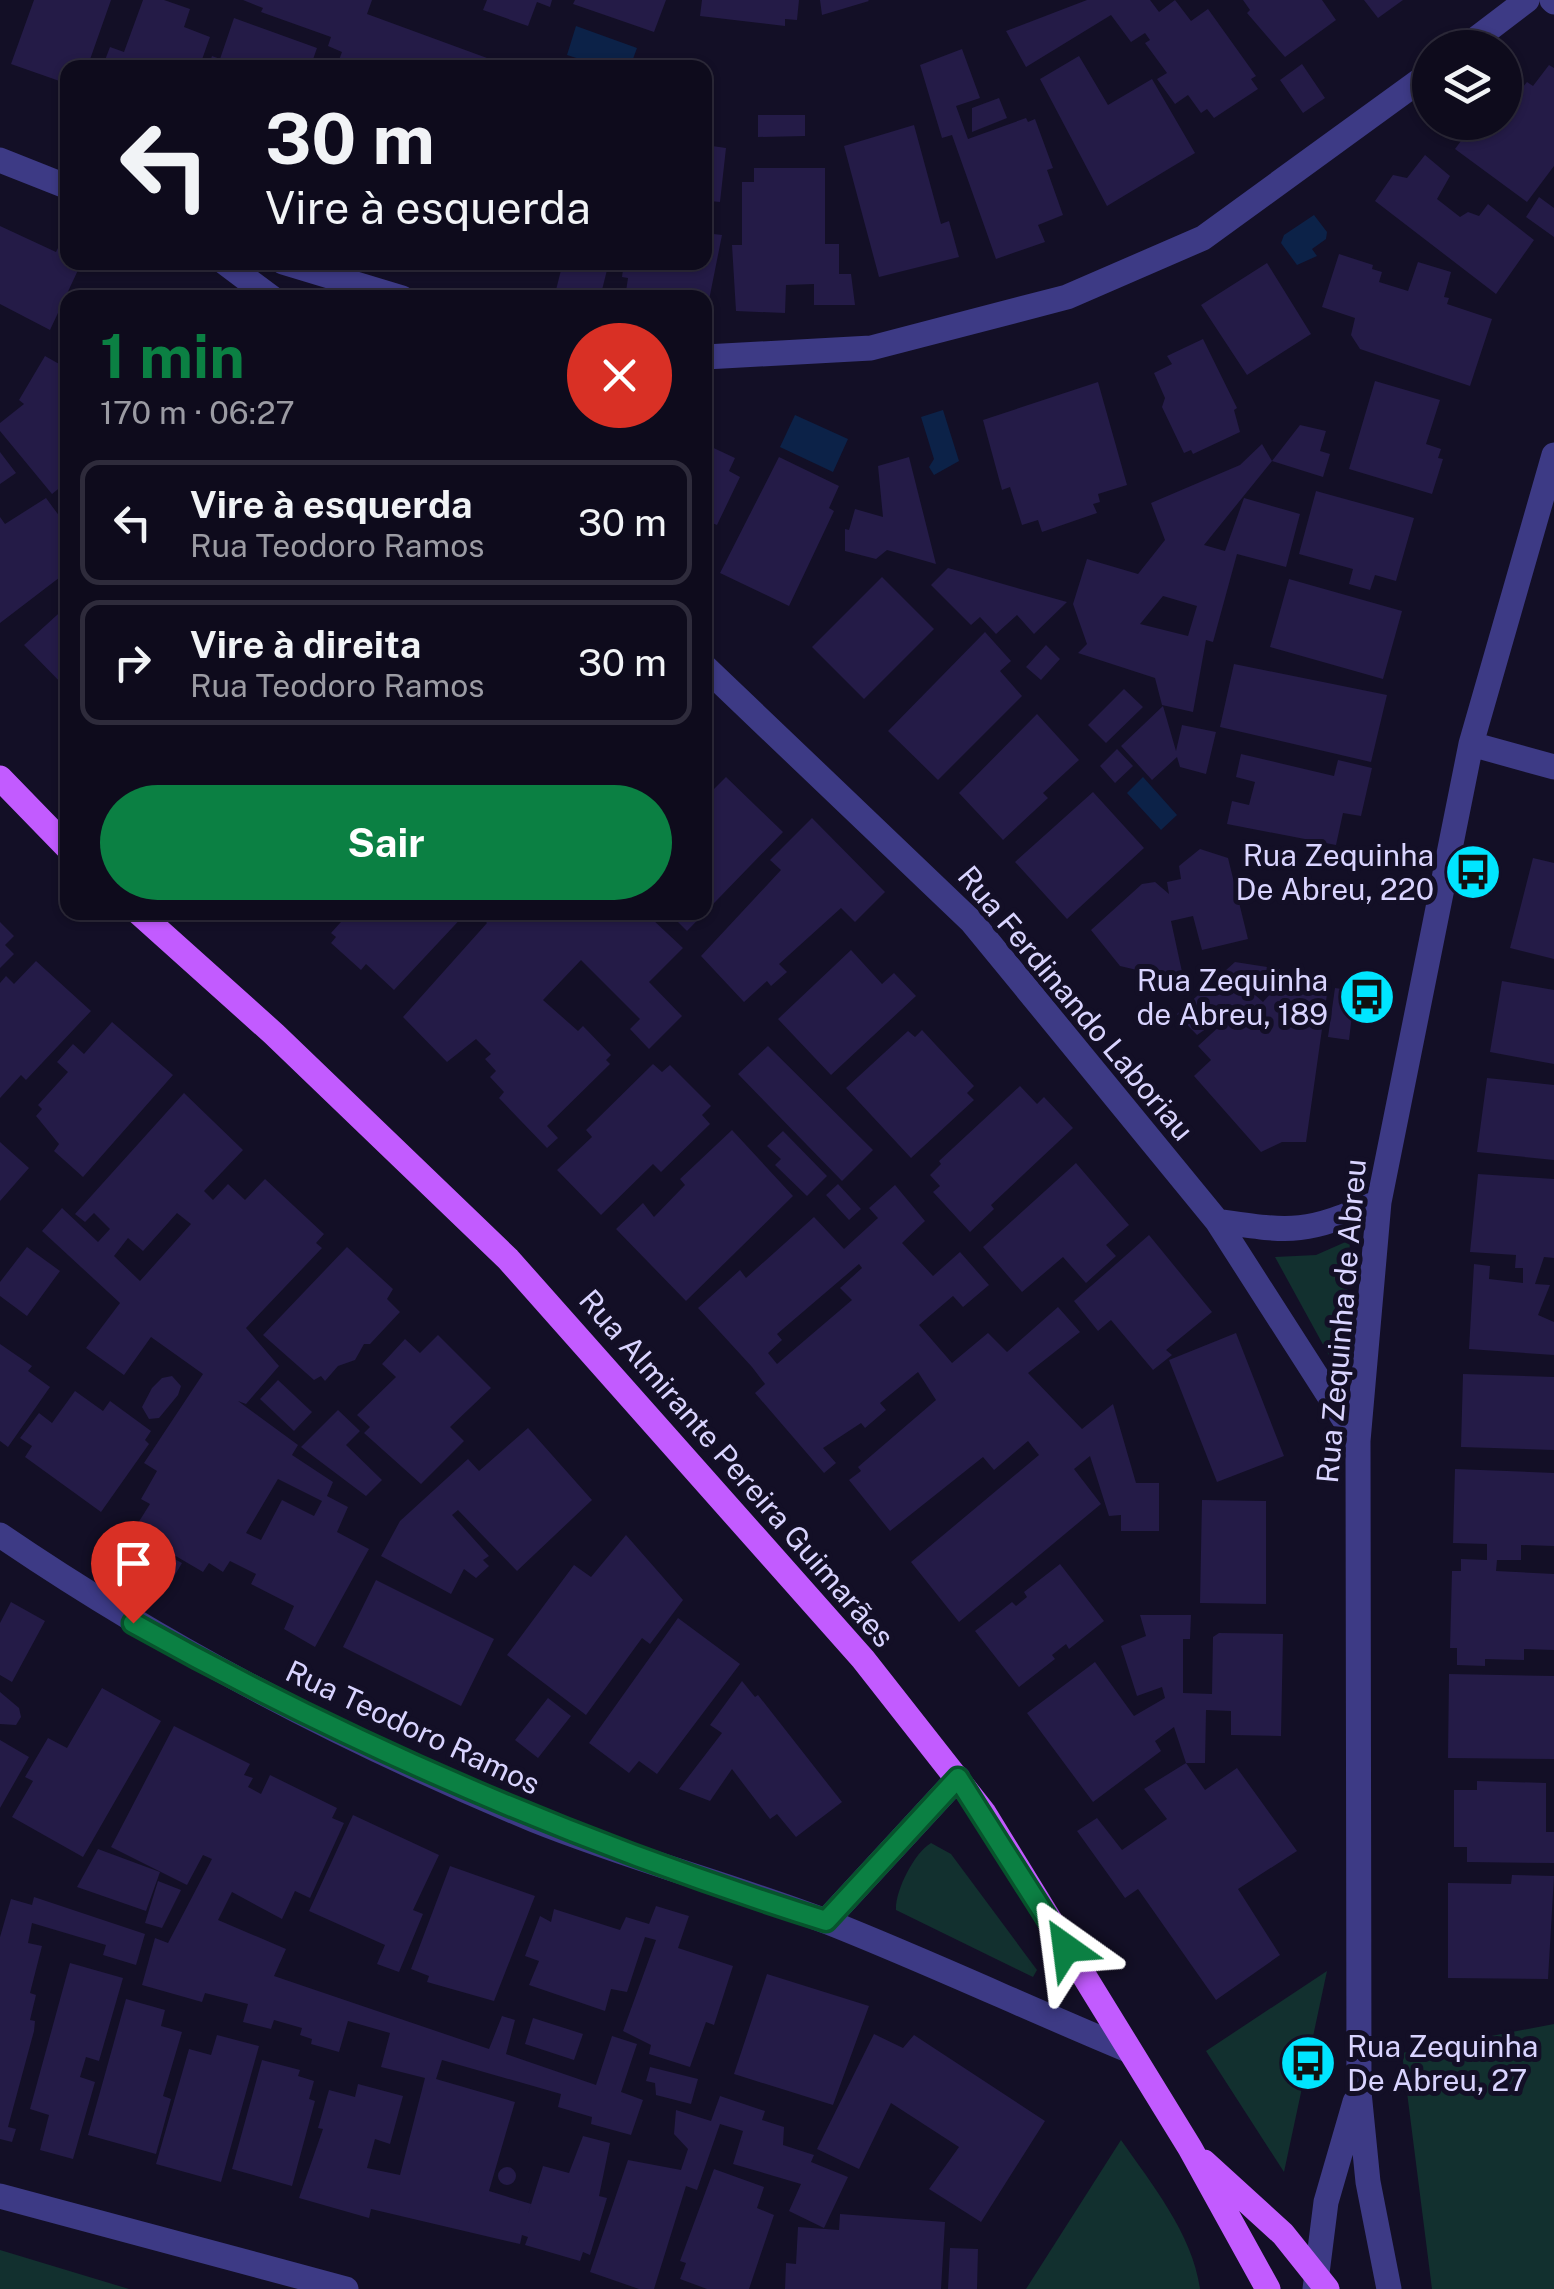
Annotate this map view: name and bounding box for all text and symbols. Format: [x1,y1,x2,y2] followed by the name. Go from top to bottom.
[1412,30,1522,140] map controls
[1412,30,1522,140] button: layers
[265,97,435,180] text: 30 m
[100,100,230,230] icon: left
[265,181,591,234] text: Vire à esquerda
[100,321,245,392] text: 1 min
[567,323,672,428] button: close
[100,394,295,431] text: 170 m · 06:27
[190,482,473,527] text: Vire à esquerda
[105,495,160,550] icon: left
[578,500,667,545] text: 30 m
[190,527,484,564] text: Rua Teodoro Ramos
[190,622,421,667] text: Vire à direita
[105,635,160,690] icon: right
[578,640,667,685] text: 30 m
[190,667,484,704] text: Rua Teodoro Ramos
[100,785,672,900] button: Sair
[1236,837,1434,907] place label: Rua Zequinha De Abreu, 220
[1443,842,1503,902] bus stop icon: Rua Zequinha De Abreu, 220
[951,858,1201,1148] street label: Rua Ferdinando Laboriau
[1136,962,1328,1032] place label: Rua Zequinha de Abreu, 189
[1337,967,1397,1027] bus stop icon: Rua Zequinha de Abreu, 189
[1309,1157,1373,1485] street label: Rua Zequinha de Abreu
[572,1282,902,1654] street label: Rua Almirante Pereira Guimarães
[91,1521,176,1624] pin
[106,1536,161,1591] icon: arrive
[280,1652,546,1802] street label: Rua Teodoro Ramos
[1014,1896,1118,2000] position arrow
[1347,2028,1538,2098] place label: Rua Zequinha De Abreu, 27
[1278,2033,1338,2093] bus stop icon: Rua Zequinha De Abreu, 27

